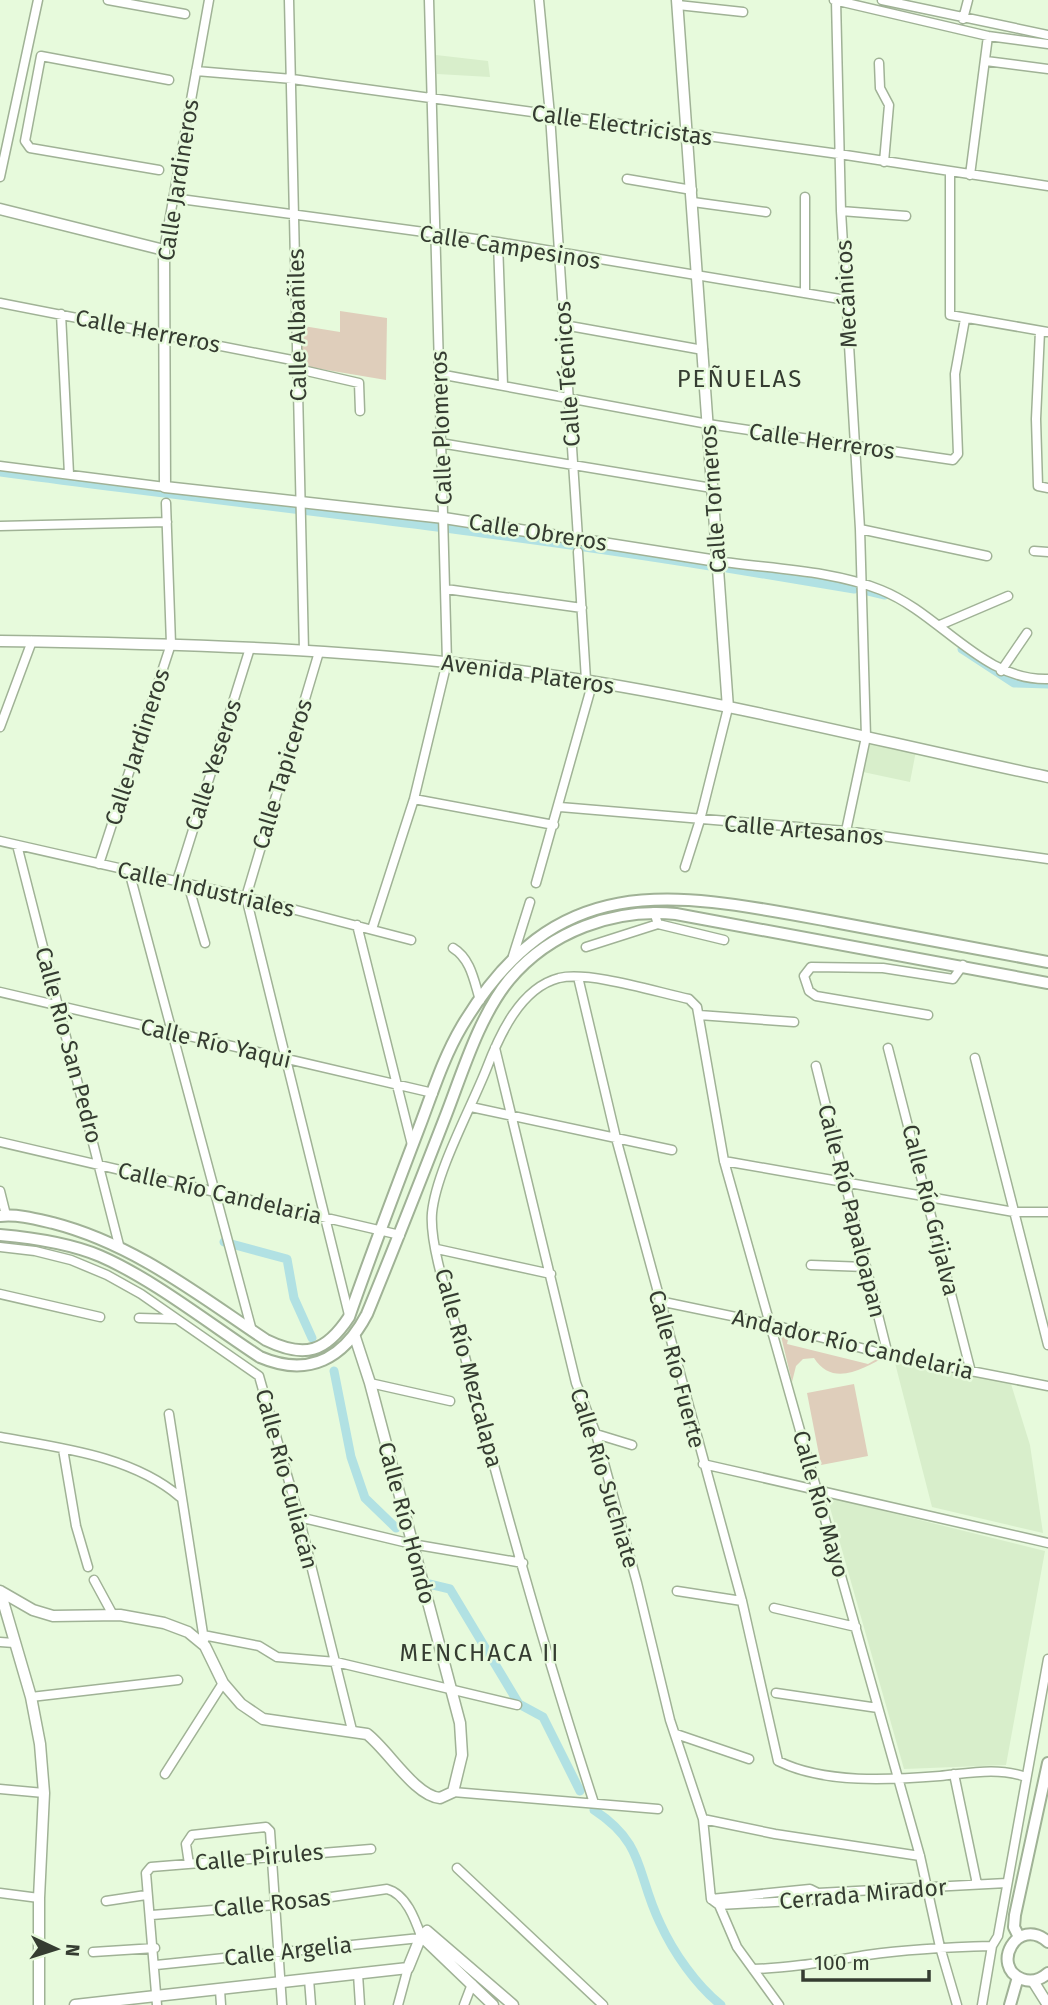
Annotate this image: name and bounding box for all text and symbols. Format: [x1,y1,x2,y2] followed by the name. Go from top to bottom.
[151,97,205,263] street label: Calle Jardineros
[530,98,714,152] street label: Calle Electricistas
[417,219,603,275] street label: Calle Campesinos
[829,239,863,349] street label: Mecánicos
[282,248,312,402] street label: Calle Albañiles
[548,300,586,448] street label: Calle Técnicos
[73,303,223,359] street label: Calle Herreros
[424,350,458,506] street label: Calle Plomeros
[677,365,803,393] district label: PEÑUELAS
[747,417,897,465] street label: Calle Herreros
[694,424,732,574] street label: Calle Torneros
[467,507,609,557] street label: Calle Obreros
[440,648,616,700] street label: Avenida Plateros
[98,665,176,829] street label: Calle Jardineros
[246,695,318,853] street label: Calle Tapiceros
[179,696,247,834] street label: Calle Yeseros
[723,809,885,851] street label: Calle Artesanos
[115,855,297,923] street label: Calle Industriales
[29,944,109,1146] street label: Calle Río San Pedro
[138,1012,294,1074] street label: Calle Río Yaqui
[812,1101,892,1321] street label: Calle Río Papaloapan
[896,1122,966,1298] street label: Calle Río Grijalva
[115,1156,325,1230] street label: Calle Río Candelaria
[429,1265,509,1471] street label: Calle Río Mezcalapa
[642,1287,712,1451] street label: Calle Río Fuerte
[730,1303,976,1385] street label: Andador Río Candelaria
[564,1385,646,1571] street label: Calle Río Suchiate
[250,1386,324,1572] street label: Calle Río Culiacán
[787,1427,855,1581] street label: Calle Río Mayo
[372,1439,442,1607] street label: Calle Río Hondo
[400,1639,560,1667] district label: MENCHACA II
[194,1837,324,1877] street label: Calle Pirules
[778,1873,948,1915] street label: Cerrada Mirador
[212,1883,332,1923] street label: Calle Rosas
[21,1914,91,1984] north arrow
[223,1930,353,1972] street label: Calle Argelia
[803,1938,929,1982] scale bar
[61,1943,84,1957] text: N
[814,1950,870,1976] text: 100 m

